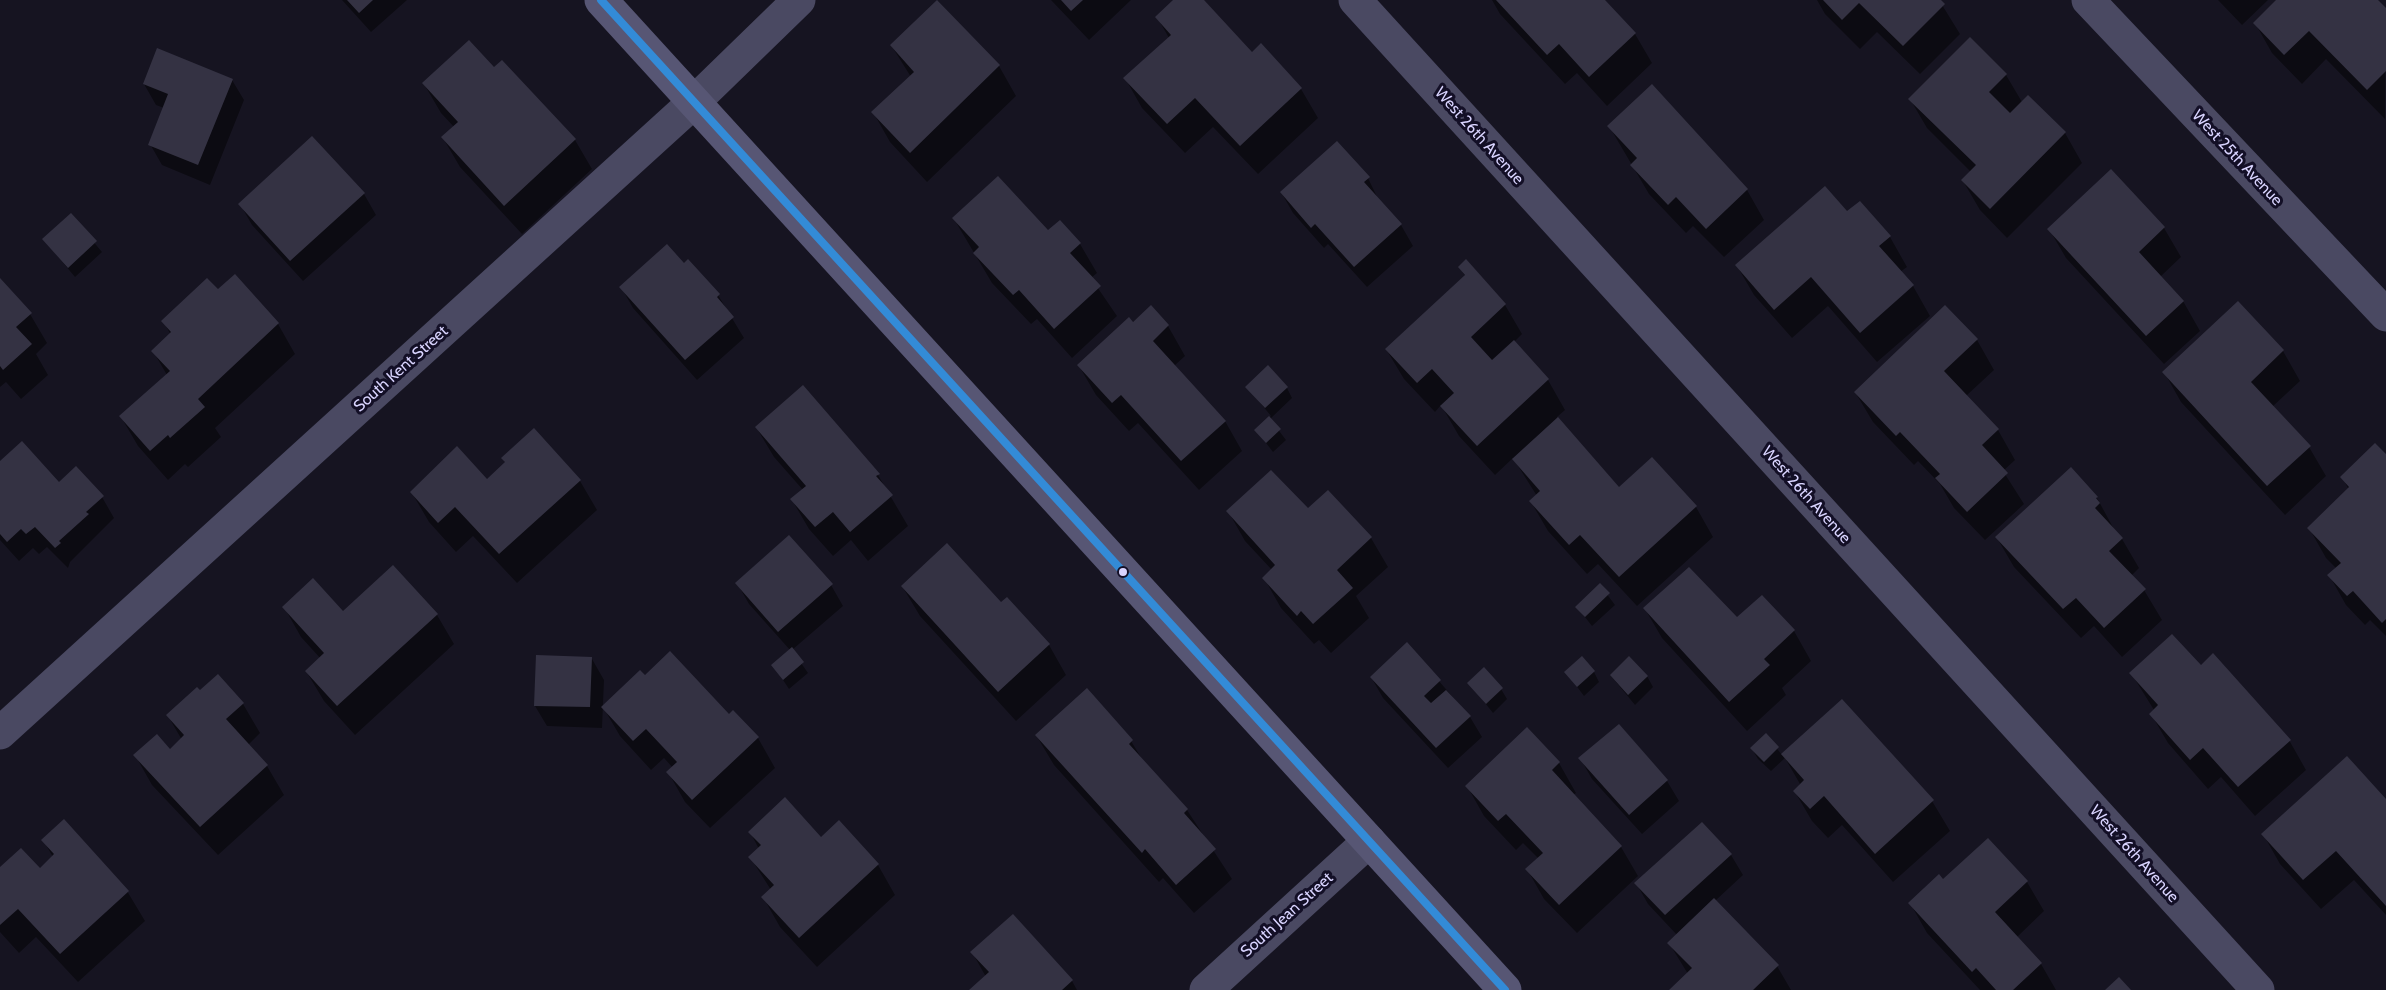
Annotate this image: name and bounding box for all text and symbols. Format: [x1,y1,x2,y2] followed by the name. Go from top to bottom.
[1430,83,1528,189] street label: West 26th Avenue
[2188,106,2286,210] street label: West 25th Avenue
[350,322,452,416] street label: South Kent Street
[1757,442,1855,548] street label: West 26th Avenue
[1117,566,1129,578] unlabelled marker
[2085,801,2183,907] street label: West 26th Avenue
[1237,869,1337,961] street label: South Jean Street

